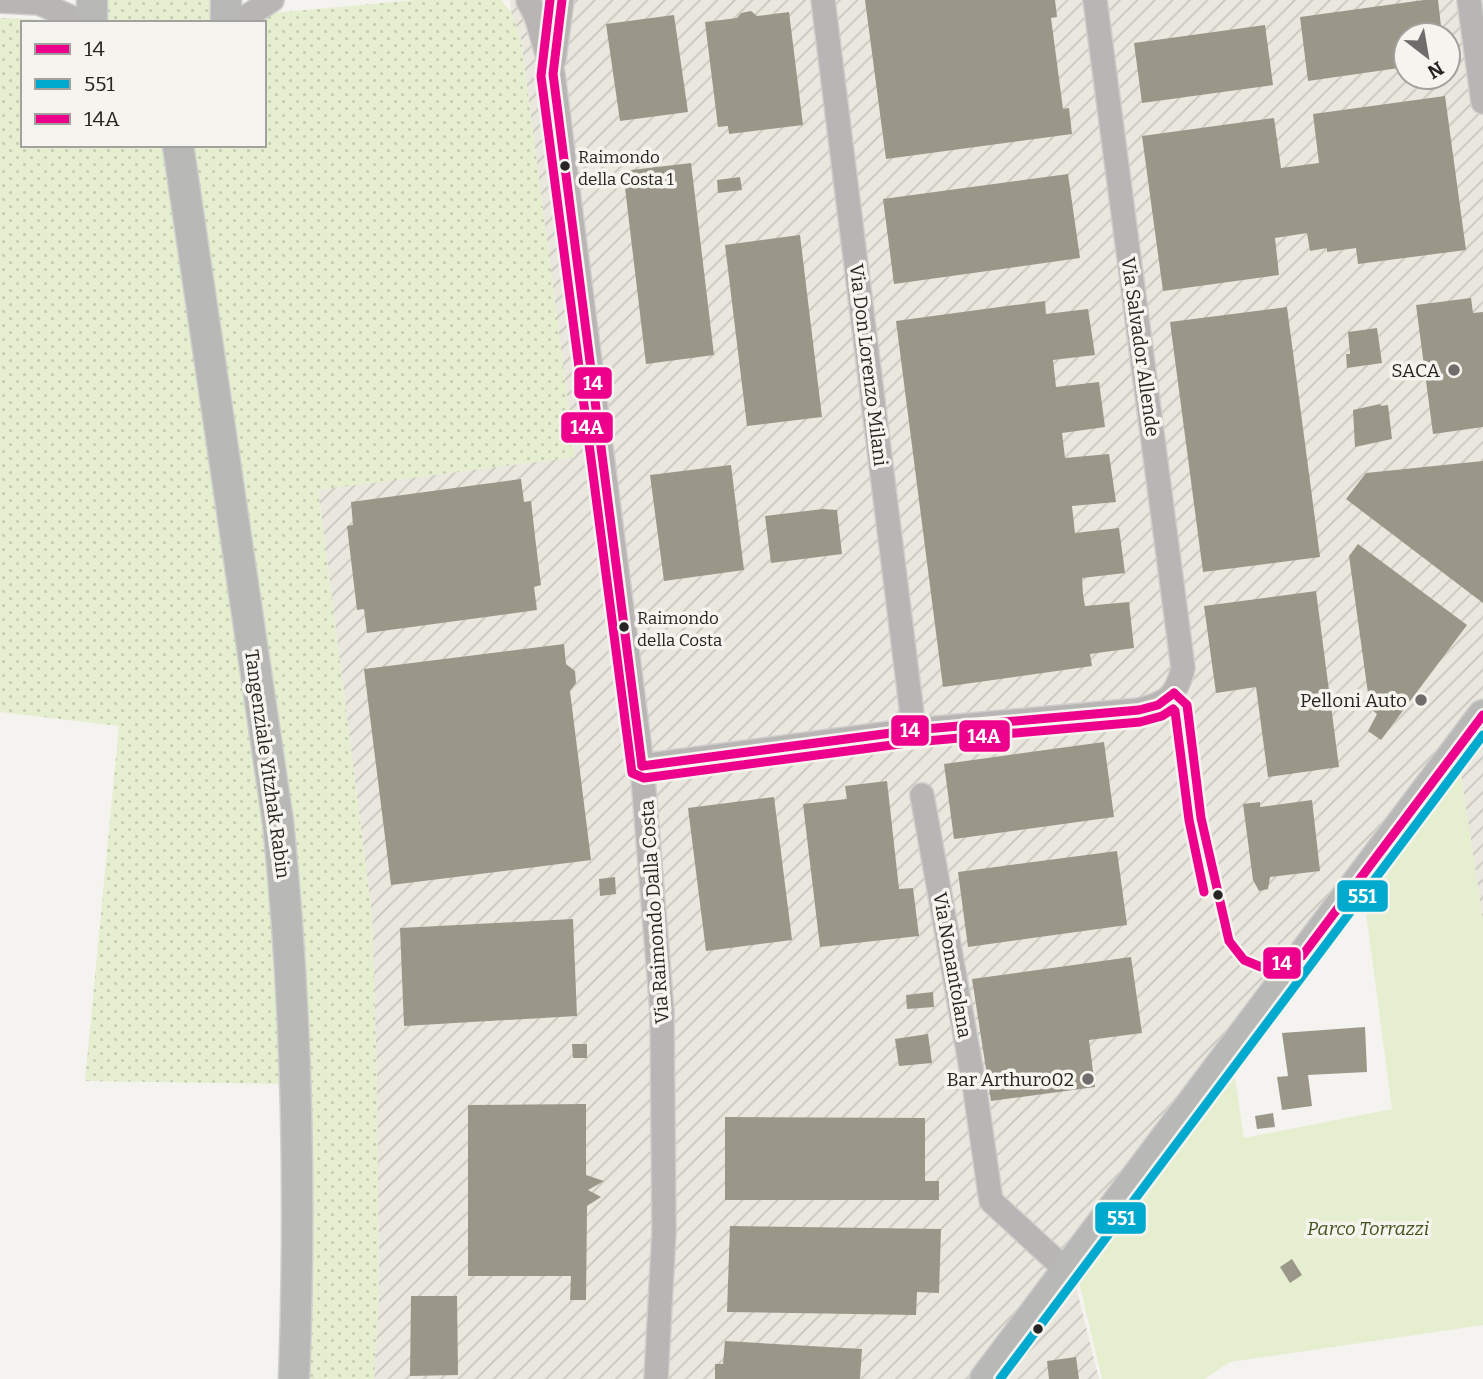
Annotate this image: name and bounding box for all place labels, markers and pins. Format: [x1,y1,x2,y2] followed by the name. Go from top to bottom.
[578,147,674,190] place label: Raimondo della Costa 1
[558,159,572,173] marker: Raimondo della Costa 1
[1391,359,1441,382] place label: SACA
[1446,362,1462,378] marker: SACA
[637,608,722,651] place label: Raimondo della Costa
[617,620,631,634] marker: Raimondo della Costa
[1300,689,1407,712] place label: Pelloni Auto
[1413,692,1429,708] marker: Pelloni Auto
[1211,888,1225,902] unlabelled marker
[946,1068,1074,1091] place label: Bar Arthuro02
[1080,1071,1096,1087] marker: Bar Arthuro02
[1031,1322,1045,1336] unlabelled marker

